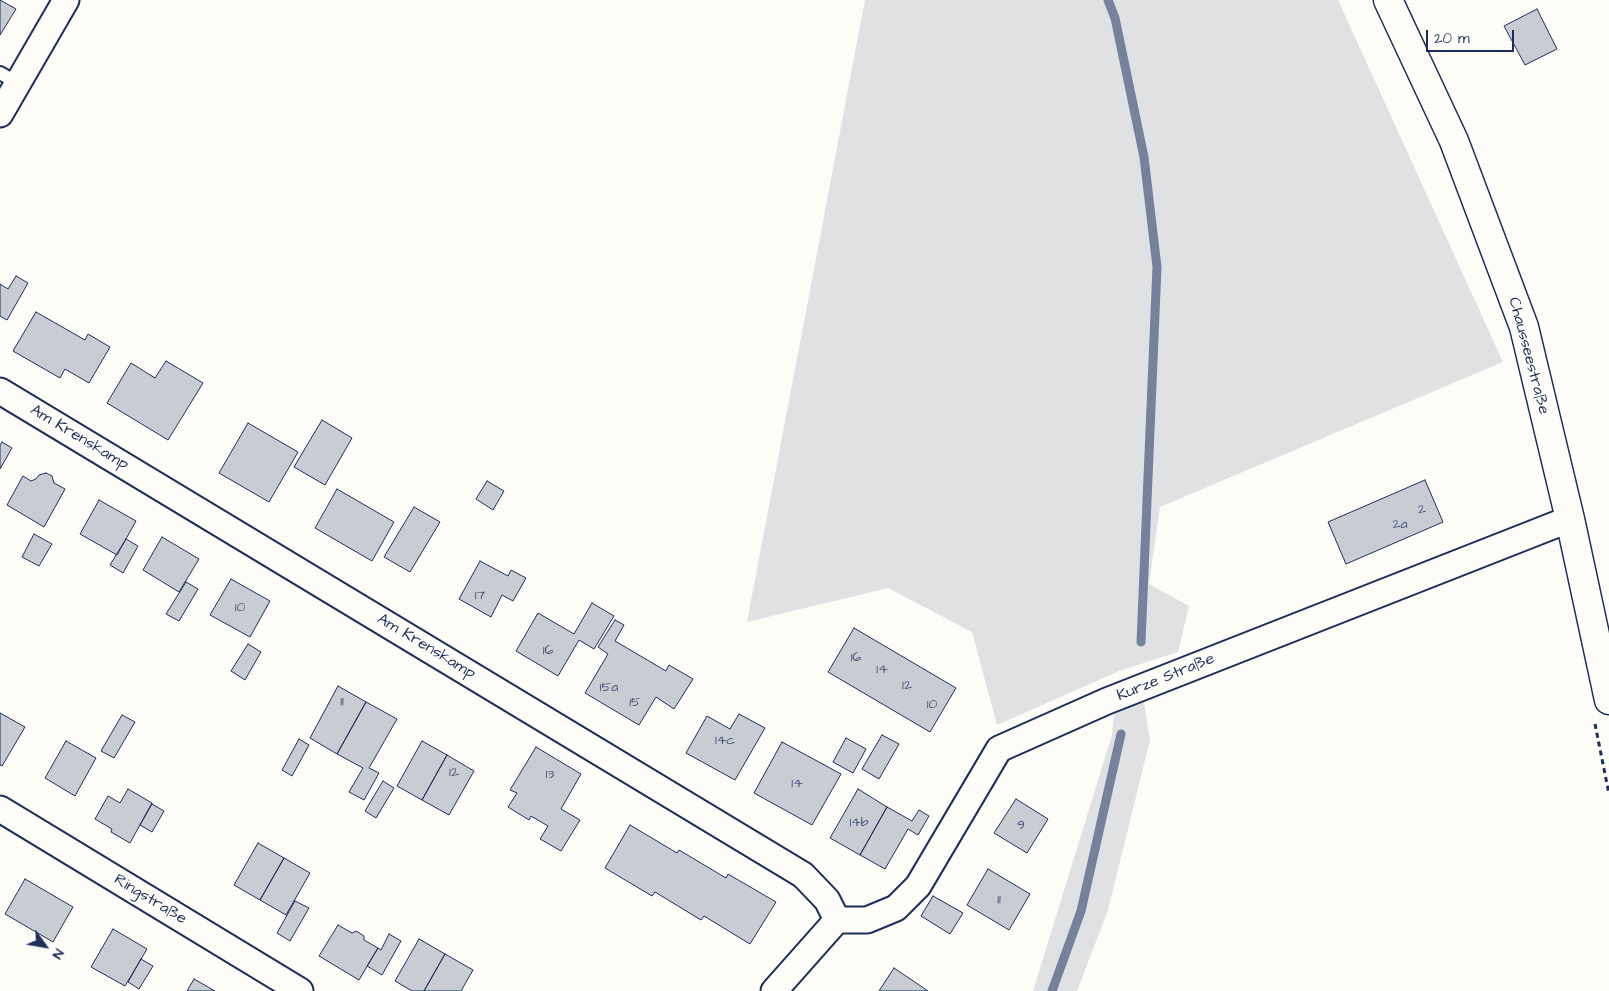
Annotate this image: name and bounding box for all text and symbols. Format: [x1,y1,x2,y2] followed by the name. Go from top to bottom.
[1429,20,1516,52] scale bar
[1434,28,1470,49] text: 20 m
[1503,295,1553,417] street label: Chausseestraße
[26,401,132,475] street label: Am Krenskamp
[1418,502,1426,518] house number: 2
[1392,517,1408,533] house number: 2a
[475,588,485,604] house number: 17
[235,600,245,616] house number: 10
[373,610,479,684] street label: Am Krenskamp
[543,643,553,659] house number: 16
[851,650,861,666] house number: 16
[1114,650,1218,706] street label: Kurze Straße
[876,662,888,678] house number: 14
[902,678,912,694] house number: 12
[600,680,618,696] house number: 15a
[340,694,344,710] house number: 11
[629,695,641,711] house number: 15
[927,697,937,713] house number: 10
[715,733,735,749] house number: 14c
[449,765,459,781] house number: 12
[546,767,554,783] house number: 13
[791,776,803,792] house number: 14
[849,815,869,831] house number: 14b
[1017,818,1025,834] house number: 9
[110,871,190,929] street label: Ringstraße
[997,892,1001,908] house number: 11
[20,921,70,971] north arrow
[47,945,69,963] text: N

